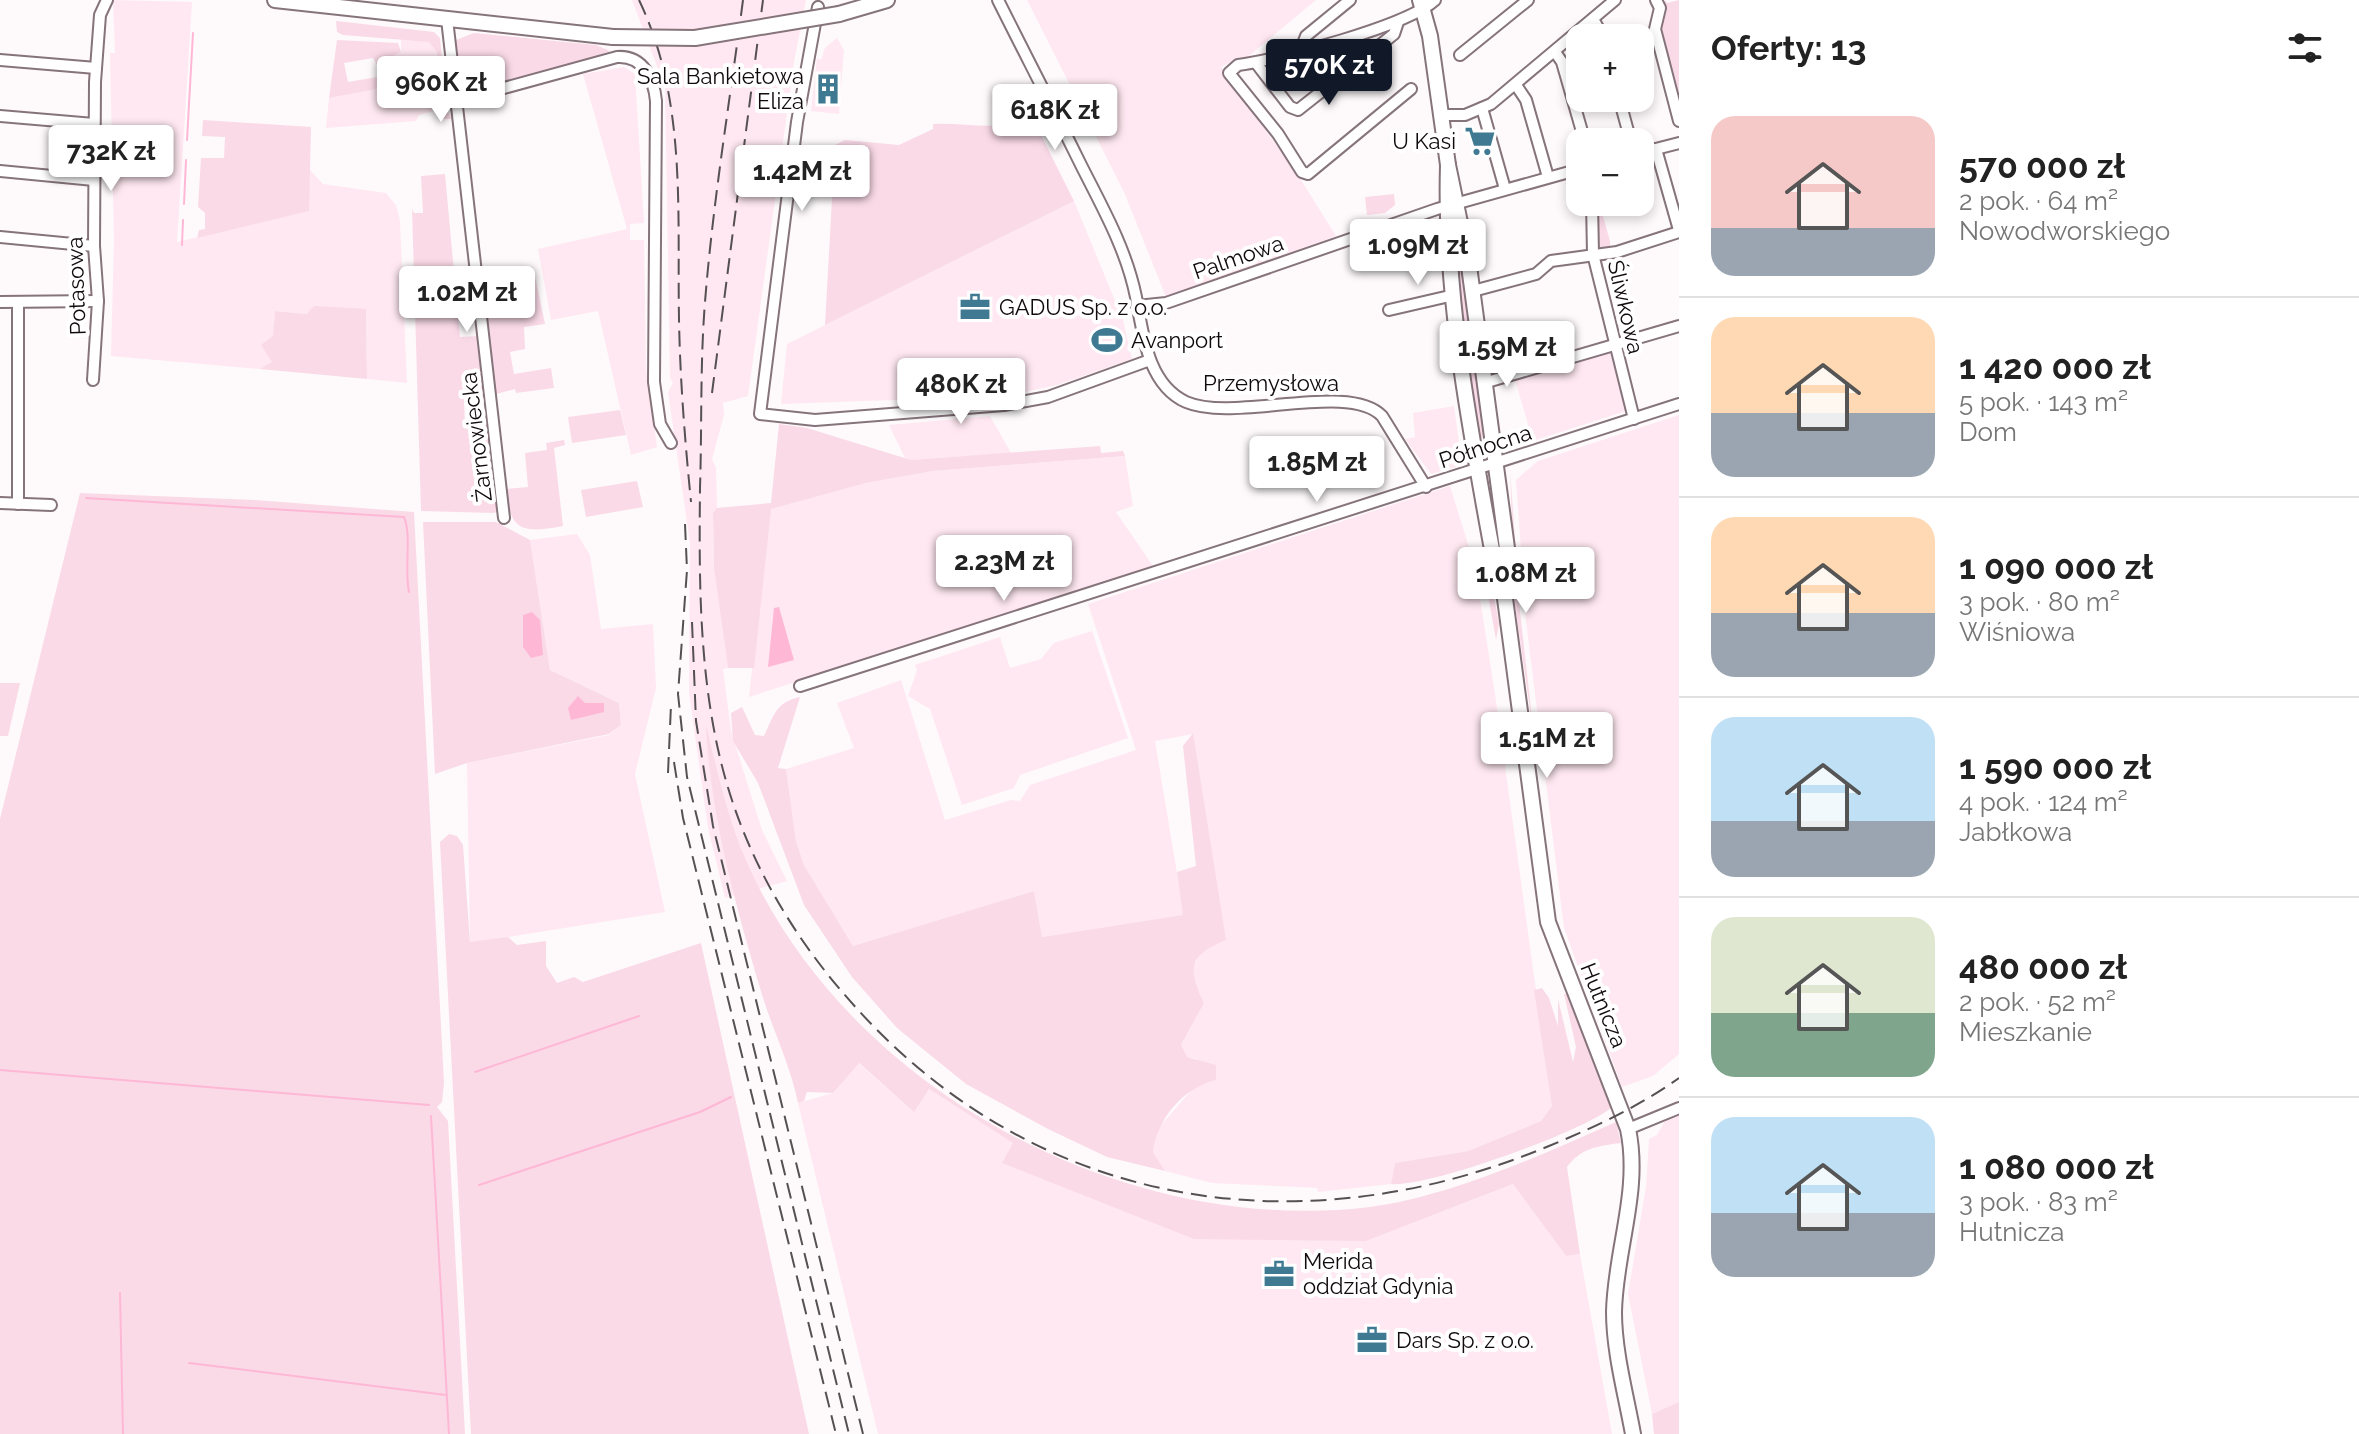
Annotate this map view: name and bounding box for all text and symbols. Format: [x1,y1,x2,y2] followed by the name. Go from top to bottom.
[1566,24,1654,216] map controls
[1566,24,1654,112] button: +
[2283,26,2327,70] icon: filters
[1711,28,1867,68] text: Oferty: 13
[1255,39,1403,107] pin: 570K zł
[1284,50,1374,80] text: 570K zł
[367,56,515,124] pin: 960K zł
[637,63,804,114] place label: Sala Bankietowa Eliza
[395,67,487,97] text: 960K zł
[811,72,845,106] building icon: Sala Bankietowa Eliza
[981,84,1129,152] pin: 618K zł
[1010,95,1100,125] text: 618K zł
[1463,124,1497,158] supermarket icon: U Kasi
[37,125,185,193] pin: 732K zł
[1392,128,1456,154] place label: U Kasi
[1566,128,1654,216] button: −
[67,136,155,166] text: 732K zł
[719,145,885,213] pin: 1.42M zł
[1959,146,2125,186] text: 570 000 zł
[1775,148,1871,244] icon: home
[753,156,851,186] text: 1.42M zł
[1959,186,2118,216] text: 2 pok. · 64 m²
[1959,216,2170,246] text: Nowodworskiego
[1335,219,1501,287] pin: 1.09M zł
[1189,229,1287,285] street label: Palmowa
[1368,230,1468,260] text: 1.09M zł
[61,236,91,336] street label: Potasowa
[1603,257,1650,356] street label: Śliwkowa
[384,266,550,334] pin: 1.02M zł
[417,277,517,307] text: 1.02M zł
[958,290,992,324] office icon: GADUS Sp. z o.o.
[999,294,1167,320] place label: GADUS Sp. z o.o.
[1424,321,1590,389] pin: 1.59M zł
[1090,323,1124,357] sports icon: Avanport
[1131,327,1224,353] place label: Avanport
[1458,332,1556,362] text: 1.59M zł
[1959,347,2151,387] text: 1 420 000 zł
[1775,349,1871,445] icon: home
[887,358,1035,426] pin: 480K zł
[915,369,1007,399] text: 480K zł
[1203,370,1339,396] street label: Przemysłowa
[455,371,497,503] street label: Żarnowiecka
[1959,387,2128,417] text: 5 pok. · 143 m²
[1959,417,2017,447] text: Dom
[1435,419,1535,473] street label: Północna
[1234,436,1400,504] pin: 1.85M zł
[1267,447,1367,477] text: 1.85M zł
[921,535,1087,603] pin: 2.23M zł
[954,546,1054,576] text: 2.23M zł
[1443,547,1609,615] pin: 1.08M zł
[1959,547,2153,587] text: 1 090 000 zł
[1775,549,1871,645] icon: home
[1476,558,1576,588] text: 1.08M zł
[1959,587,2120,617] text: 3 pok. · 80 m²
[1959,617,2075,647] text: Wiśniowa
[1464,712,1630,780] pin: 1.51M zł
[1499,723,1595,753] text: 1.51M zł
[1959,747,2151,787] text: 1 590 000 zł
[1775,749,1871,845] icon: home
[1959,787,2128,817] text: 4 pok. · 124 m²
[1959,817,2072,847] text: Jabłkowa
[1959,947,2127,987] text: 480 000 zł
[1775,949,1871,1045] icon: home
[1575,959,1633,1051] street label: Hutnicza
[1959,987,2116,1017] text: 2 pok. · 52 m²
[1959,1017,2092,1047] text: Mieszkanie
[1959,1147,2154,1187] text: 1 080 000 zł
[1775,1149,1871,1245] icon: home
[1959,1187,2118,1217] text: 3 pok. · 83 m²
[1959,1217,2064,1247] text: Hutnicza
[1303,1248,1453,1299] place label: Merida oddział Gdynia
[1262,1257,1296,1291] office icon: Merida oddział Gdynia
[1355,1323,1389,1357] office icon: Dars Sp. z o.o.
[1396,1327,1534,1353] place label: Dars Sp. z o.o.

